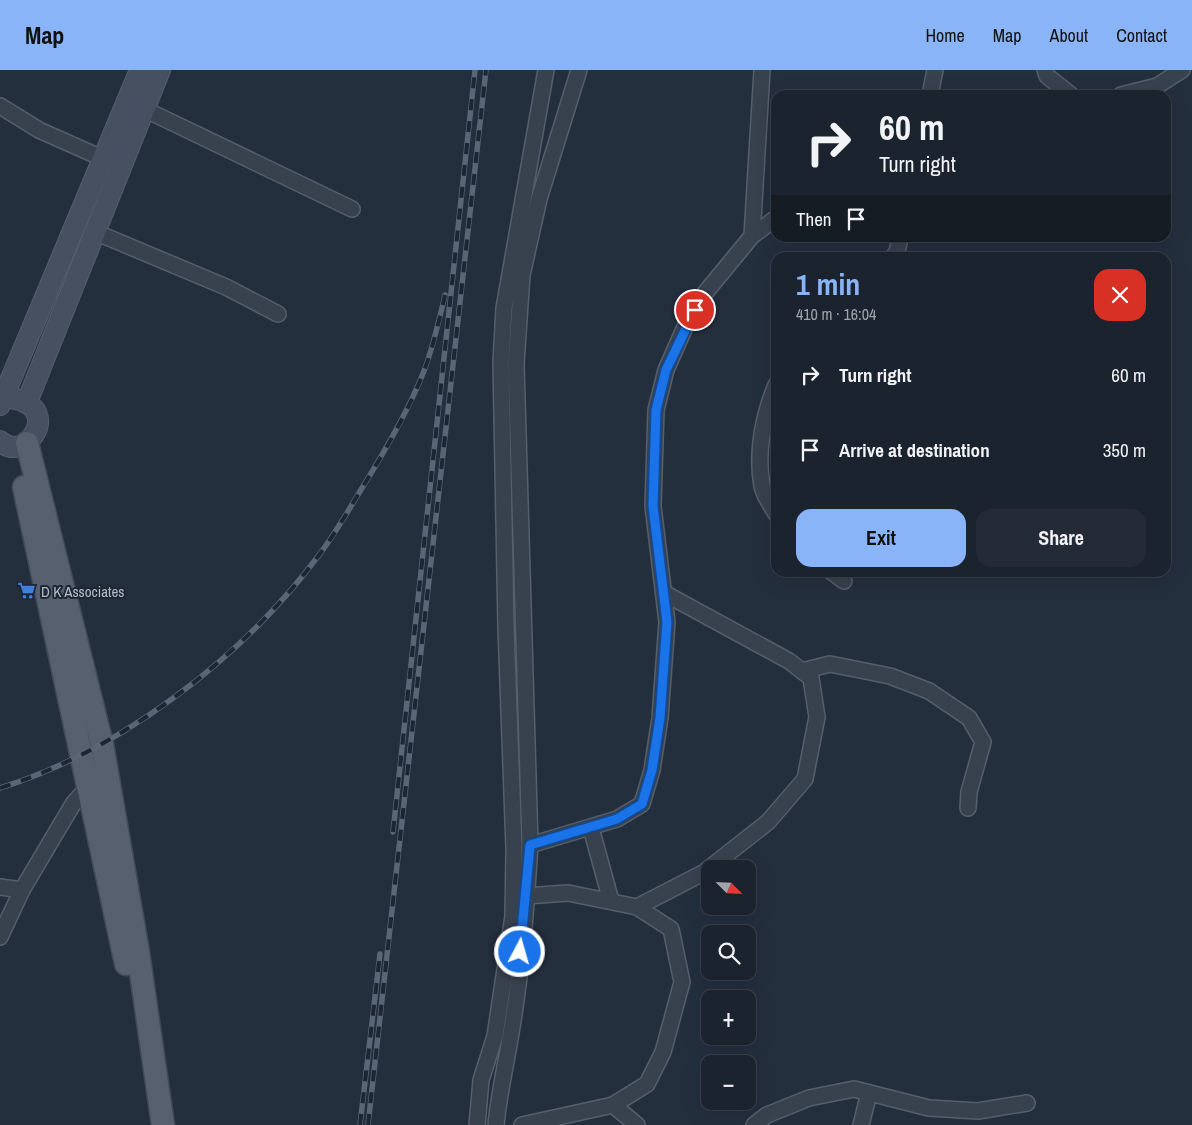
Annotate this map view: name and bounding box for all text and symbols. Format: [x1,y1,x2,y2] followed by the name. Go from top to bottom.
[25,19,64,51] text: Map
[925,23,965,48] text: Home
[993,23,1022,48] text: Map
[1050,23,1088,48] text: About
[1116,23,1167,48] text: Contact
[879,104,944,151] text: 60 m
[796,110,861,175] icon: right
[879,149,956,179] text: Turn right
[842,205,870,233] icon: arrive
[796,206,832,232] text: Then
[796,264,860,304] text: 1 min
[1094,269,1146,321] button: close
[674,289,716,331] pin
[681,296,709,324] icon: arrive
[796,303,876,325] text: 410 m · 16:04
[796,361,824,389] icon: right
[839,362,911,388] text: Turn right
[1111,362,1146,388] text: 60 m
[796,436,824,464] icon: arrive
[839,437,990,463] text: Arrive at destination
[1103,437,1146,463] text: 350 m
[796,509,966,567] button: Exit
[976,509,1146,567] button: Share
[17,581,37,601] supermarket icon: D K Associates
[41,581,124,602] place label: D K Associates
[701,860,756,915] north arrow
[701,860,756,1110] map controls
[493,925,545,977] position arrow
[701,925,756,980] button: search
[701,990,756,1045] button: +
[701,1055,756,1110] button: −

